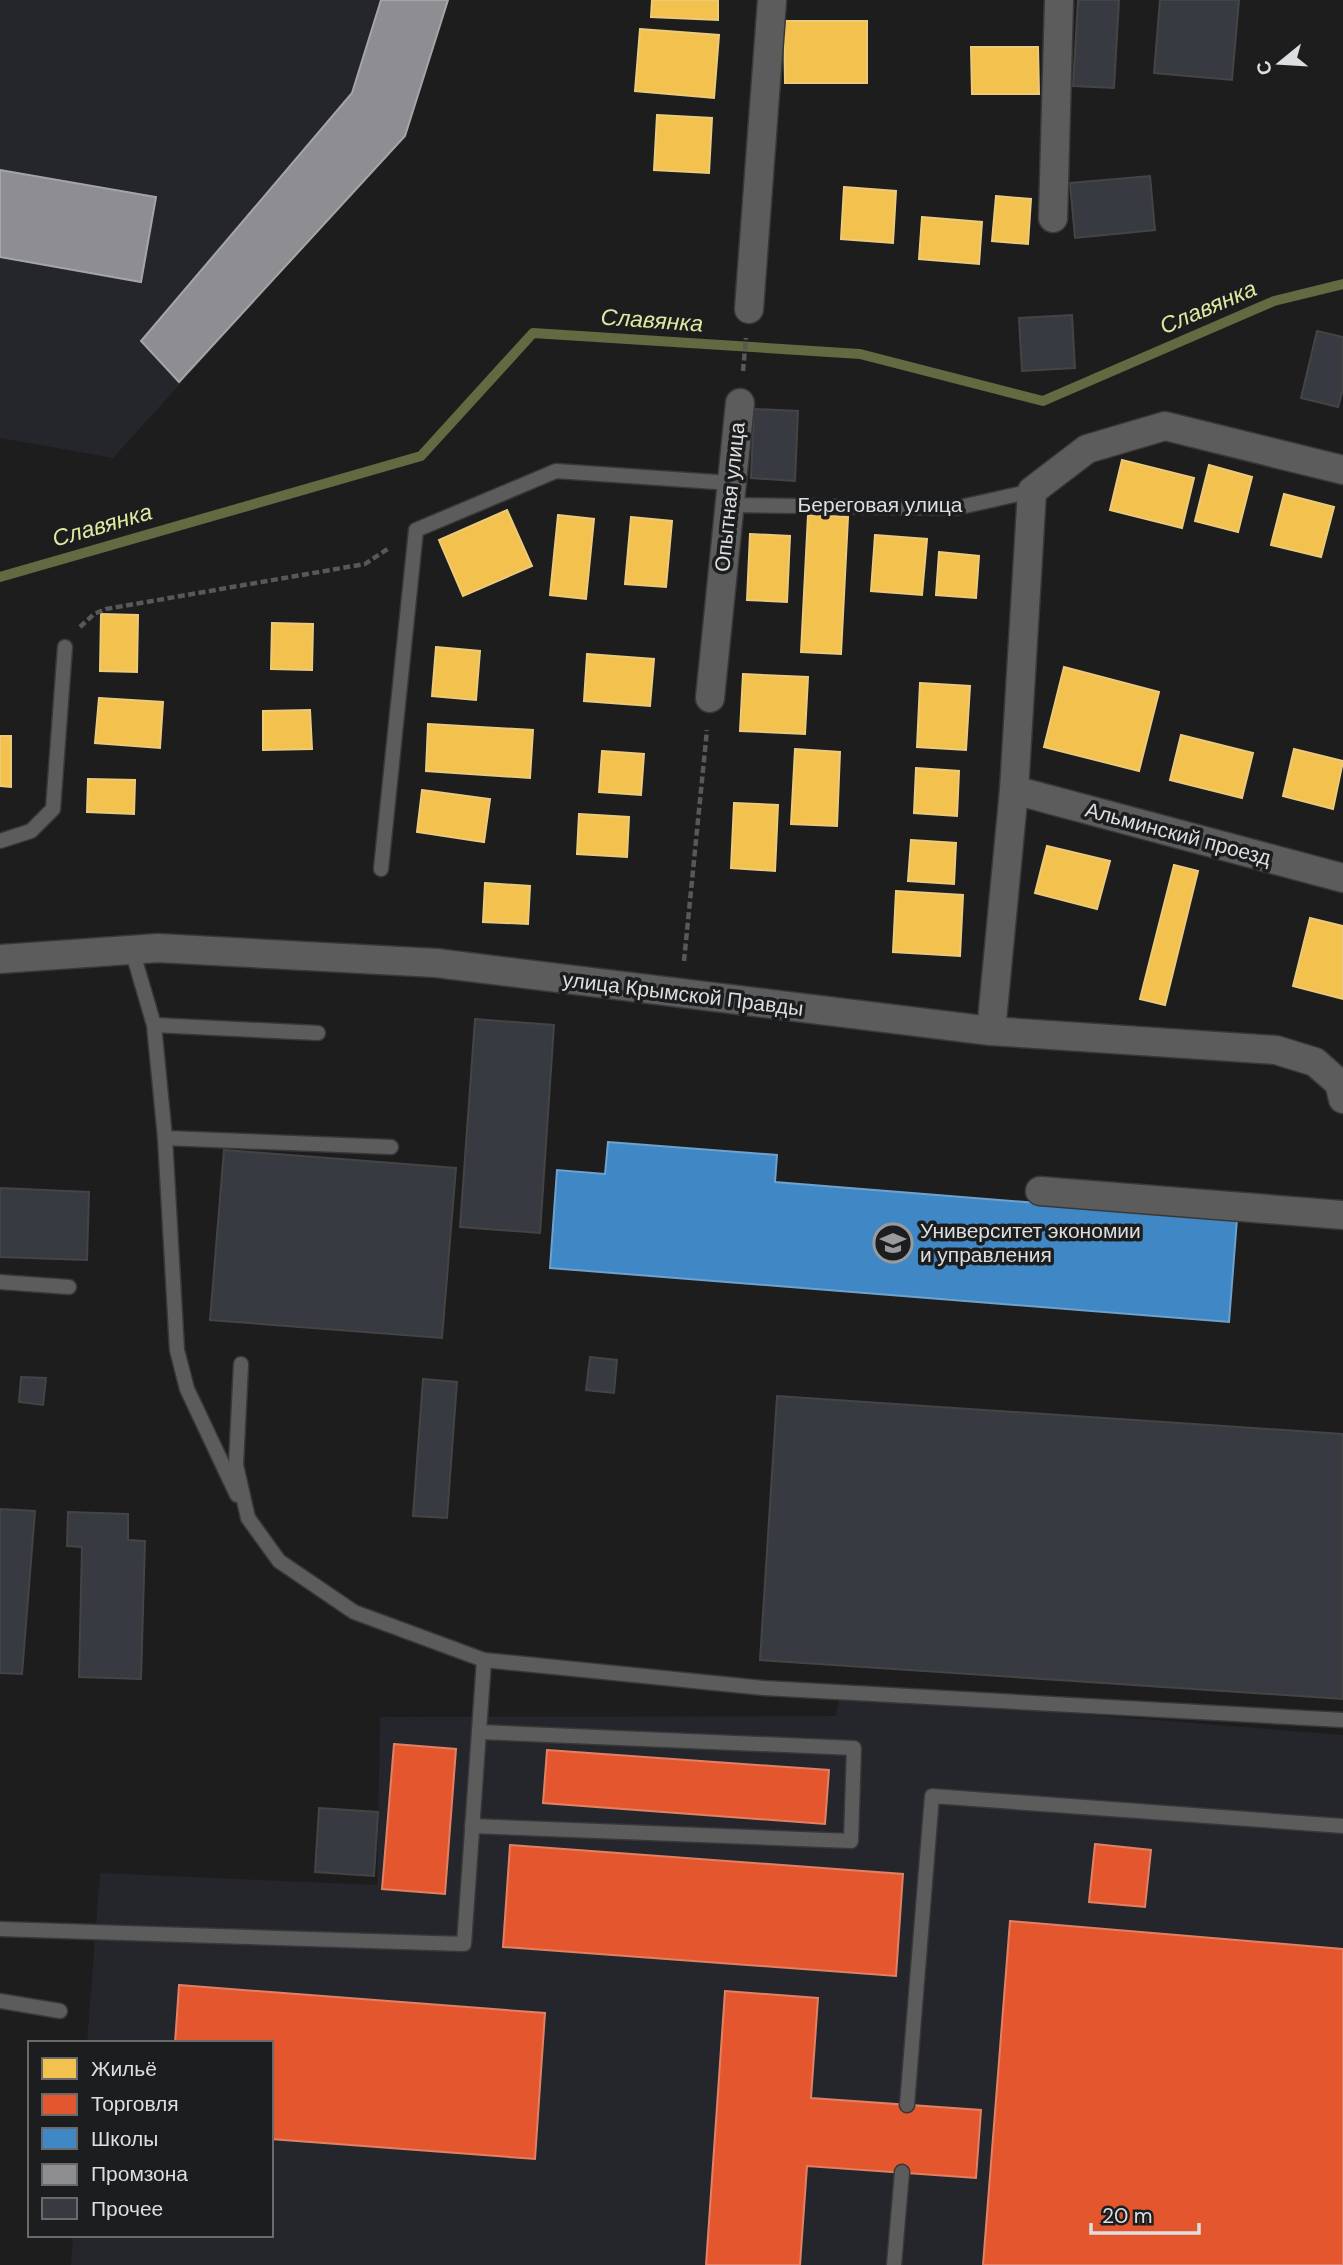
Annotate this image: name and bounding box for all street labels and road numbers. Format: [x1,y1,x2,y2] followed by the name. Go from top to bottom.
[708,420,752,573] street label: Опытная улица
[798,491,963,519] street label: Береговая улица
[1082,796,1274,872] street label: Альминский проезд
[561,965,805,1023] street label: улица Крымской Правды

